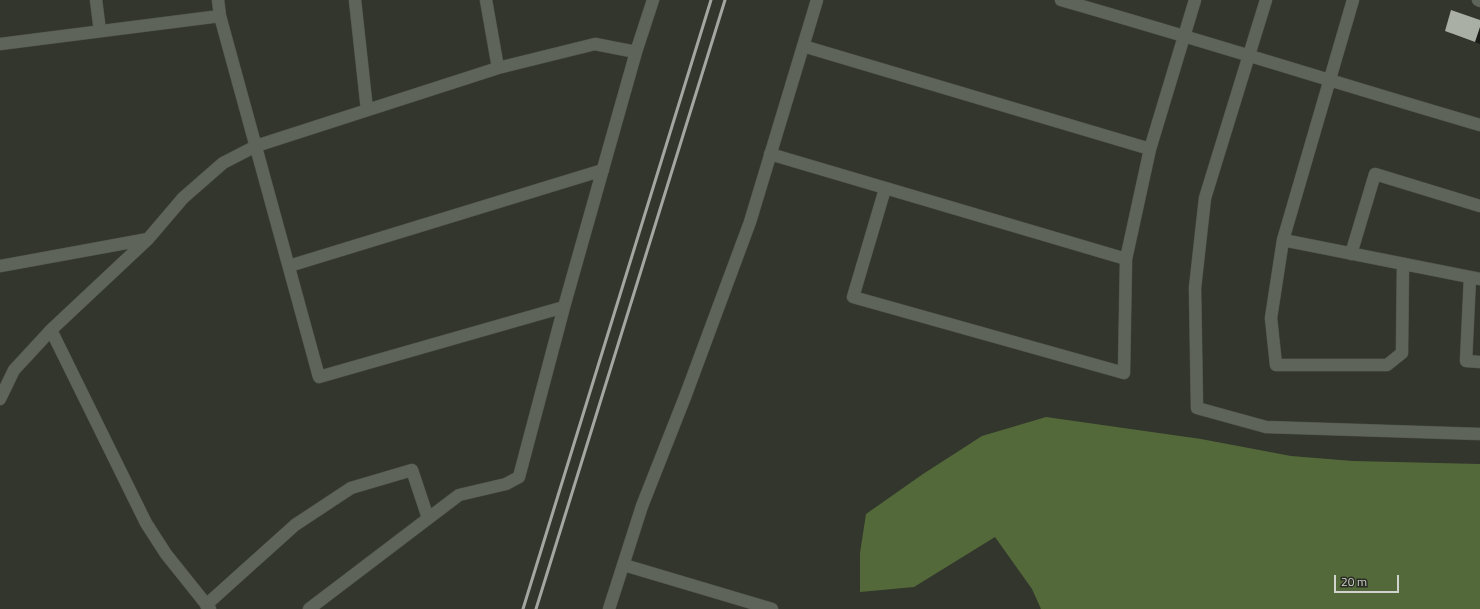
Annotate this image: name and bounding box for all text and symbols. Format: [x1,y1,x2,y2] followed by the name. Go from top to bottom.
[1336,567,1401,593] scale bar
[1341,572,1367,591] text: 20 m

